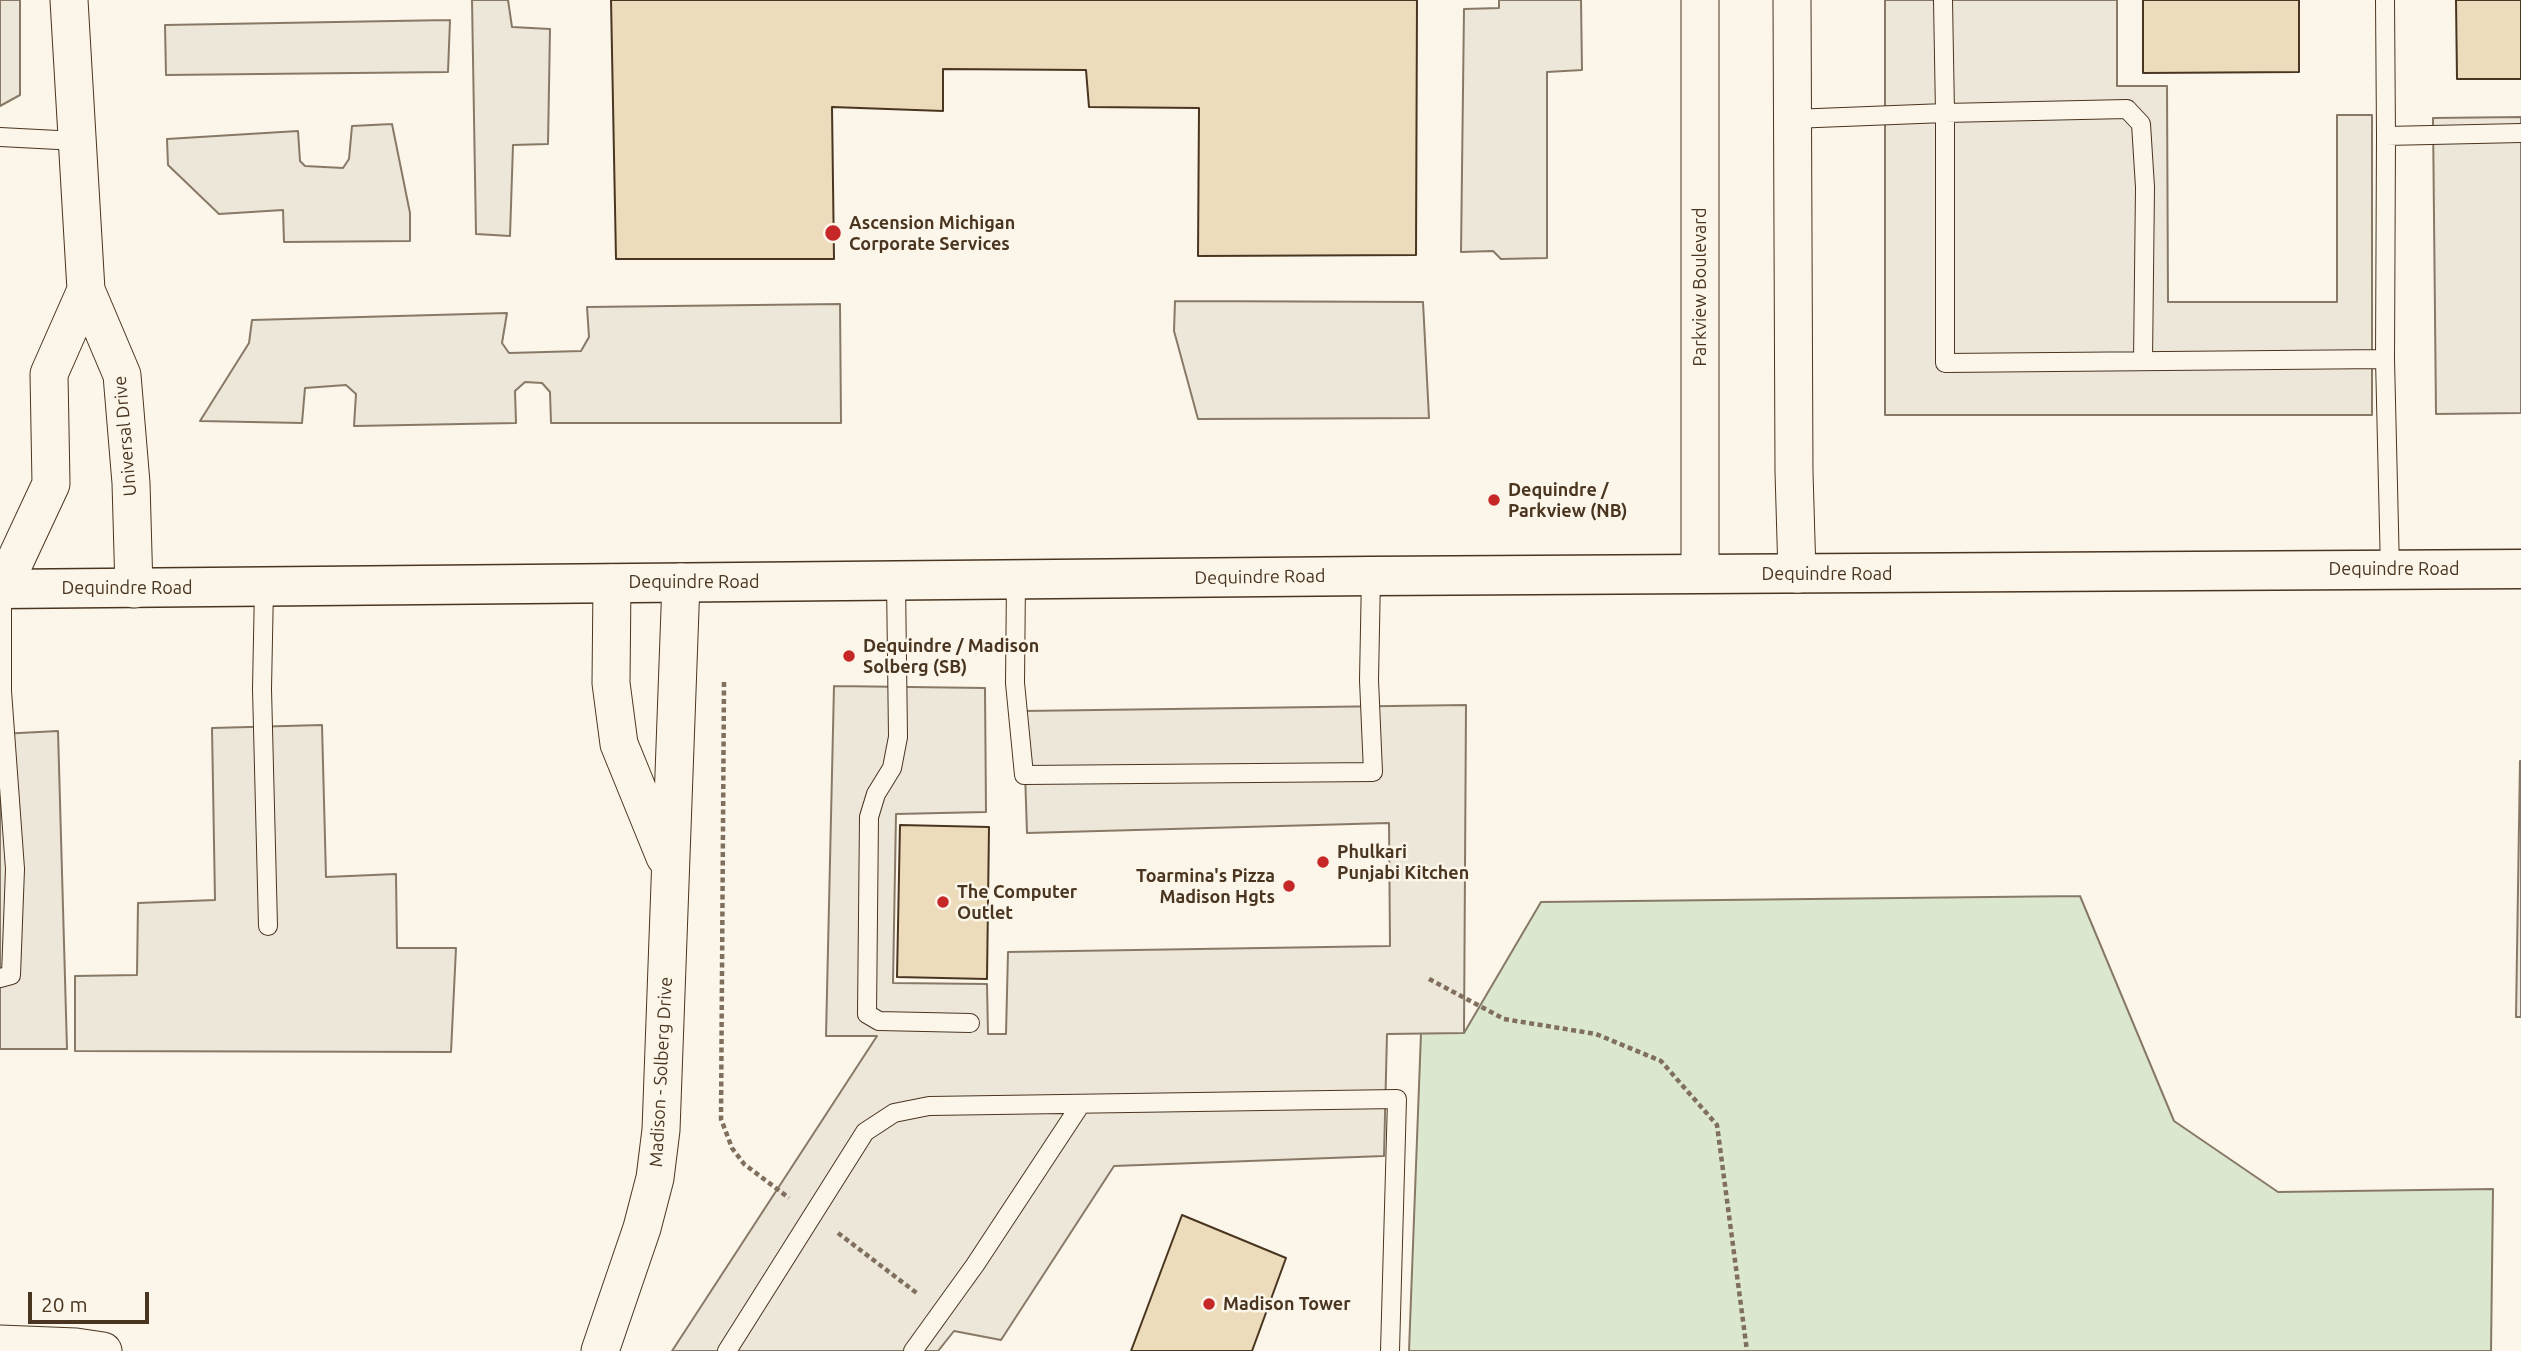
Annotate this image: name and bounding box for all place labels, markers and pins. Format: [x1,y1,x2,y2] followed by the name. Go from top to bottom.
[849,212,1015,255] place label: Ascension Michigan Corporate Services
[823,223,843,243] marker: Ascension Michigan Corporate Services
[1508,479,1628,522] place label: Dequindre / Parkview (NB)
[1486,492,1502,508] marker: Dequindre / Parkview (NB)
[863,635,1039,678] place label: Dequindre / Madison Solberg (SB)
[841,648,857,664] marker: Dequindre / Madison Solberg (SB)
[1337,841,1469,884] place label: Phulkari Punjabi Kitchen
[1315,854,1331,870] marker: Phulkari Punjabi Kitchen
[1136,865,1275,908] place label: Toarmina's Pizza Madison Hgts
[1281,878,1297,894] marker: Toarmina's Pizza Madison Hgts
[957,881,1077,924] place label: The Computer Outlet
[935,894,951,910] marker: The Computer Outlet
[1223,1293,1351,1315] place label: Madison Tower
[1201,1296,1217,1312] marker: Madison Tower

